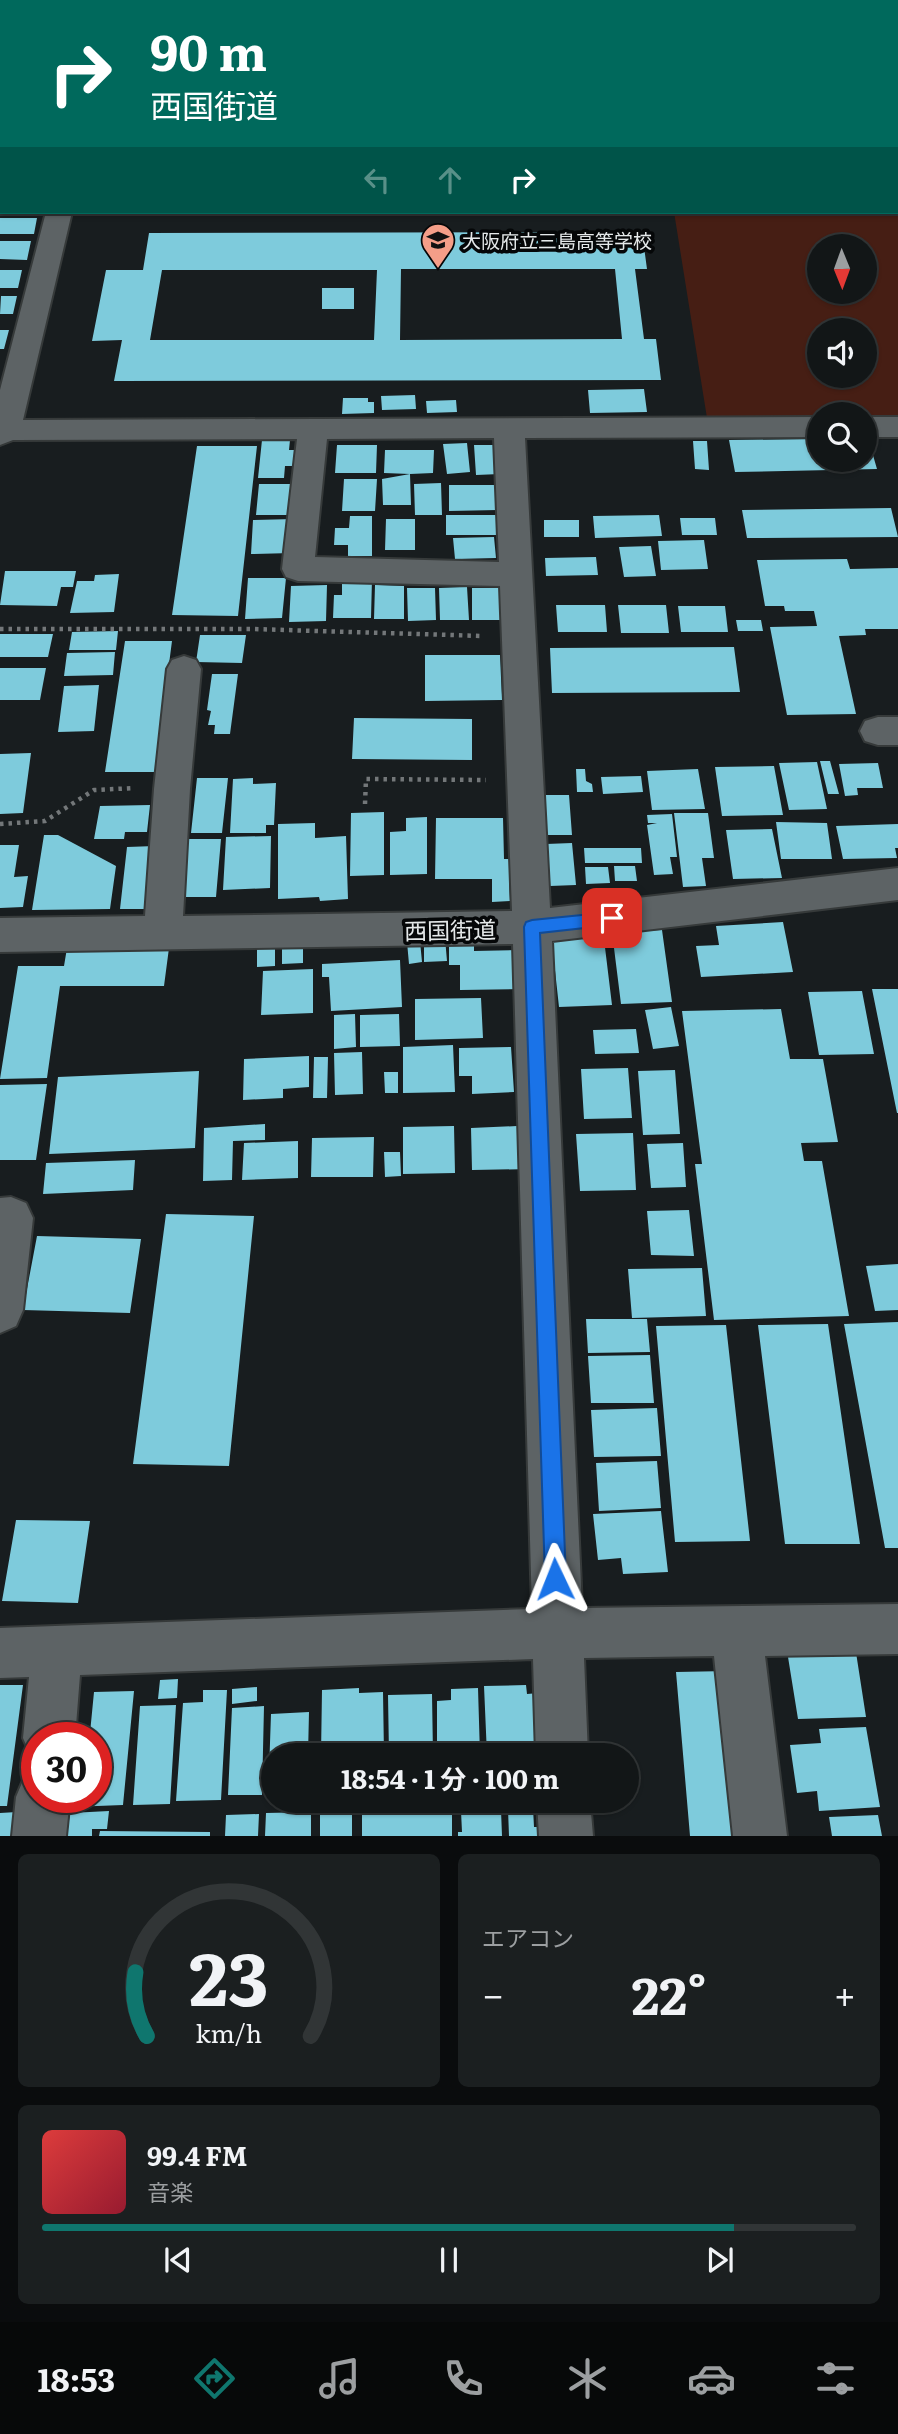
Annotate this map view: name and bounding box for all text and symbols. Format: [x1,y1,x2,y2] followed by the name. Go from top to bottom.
[150,13,267,86] text: 90 m
[35,28,126,119] icon: right
[150,80,278,128] text: 西国街道
[358,161,396,199] icon: left
[431,161,469,199] icon: ahead
[504,161,542,199] icon: right
[419,221,457,270] school or university icon: 大阪府立三島高等学校
[462,226,652,254] place label: 大阪府立三島高等学校
[807,234,877,304] north arrow
[807,234,877,472] map controls
[807,318,877,388] button: sound
[807,402,877,472] button: search
[582,888,642,948] pin
[593,899,631,937] icon: arrive
[404,911,496,947] street label: 西国街道
[518,1542,592,1616] position arrow
[21,1722,112,1813] speed limit sign: 30
[341,1758,559,1797] text: 18:54 · 1 分 · 100 m
[482,1920,574,1954] text: エアコン
[189,1921,269,2029] text: 23
[631,1954,707,2031] text: 22°
[482,1964,504,2021] text: −
[834,1964,856,2021] text: +
[196,2014,262,2051] text: km/h
[147,2135,247,2174] text: 99.4 FM
[147,2174,193,2208] text: 音楽
[159,2241,197,2279] icon: previous
[430,2241,468,2279] icon: pause
[701,2241,739,2279] icon: next
[38,2354,115,2402] text: 18:53
[190,2354,239,2403] icon: directions
[315,2354,364,2403] icon: music
[439,2354,488,2403] icon: phone
[563,2354,612,2403] icon: climate
[687,2354,736,2403] icon: car
[811,2354,860,2403] icon: filters

